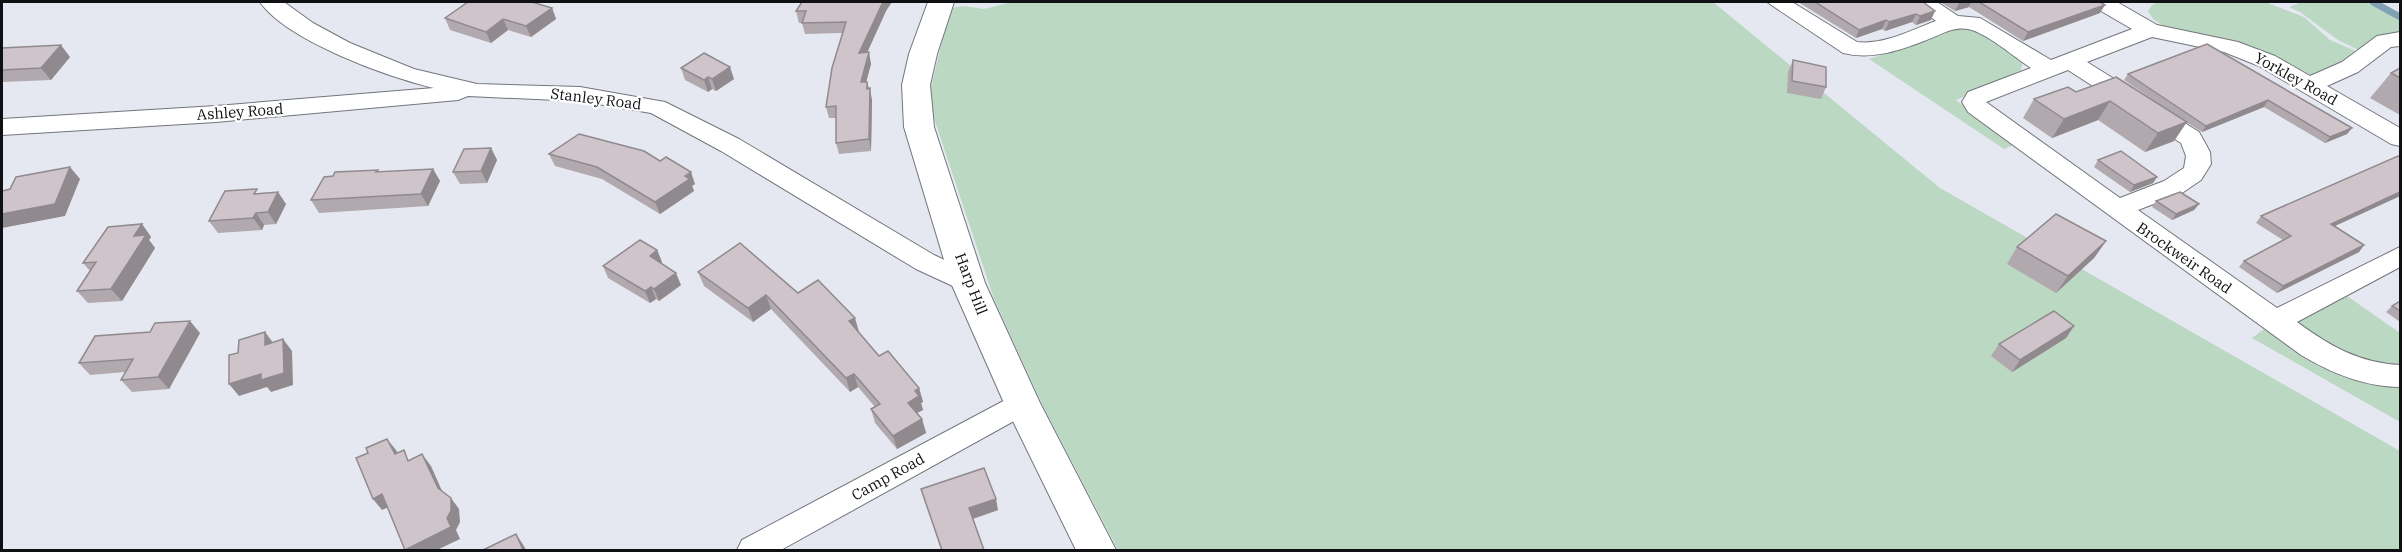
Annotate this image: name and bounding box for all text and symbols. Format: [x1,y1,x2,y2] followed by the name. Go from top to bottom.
[2251,48,2341,109] street label: Yorkley Road
[549,83,643,114] street label: Stanley Road
[196,99,284,124] street label: Ashley Road
[2133,218,2236,298] street label: Brockweir Road
[951,250,992,318] street label: Harp Hill
[848,449,928,504] street label: Camp Road

